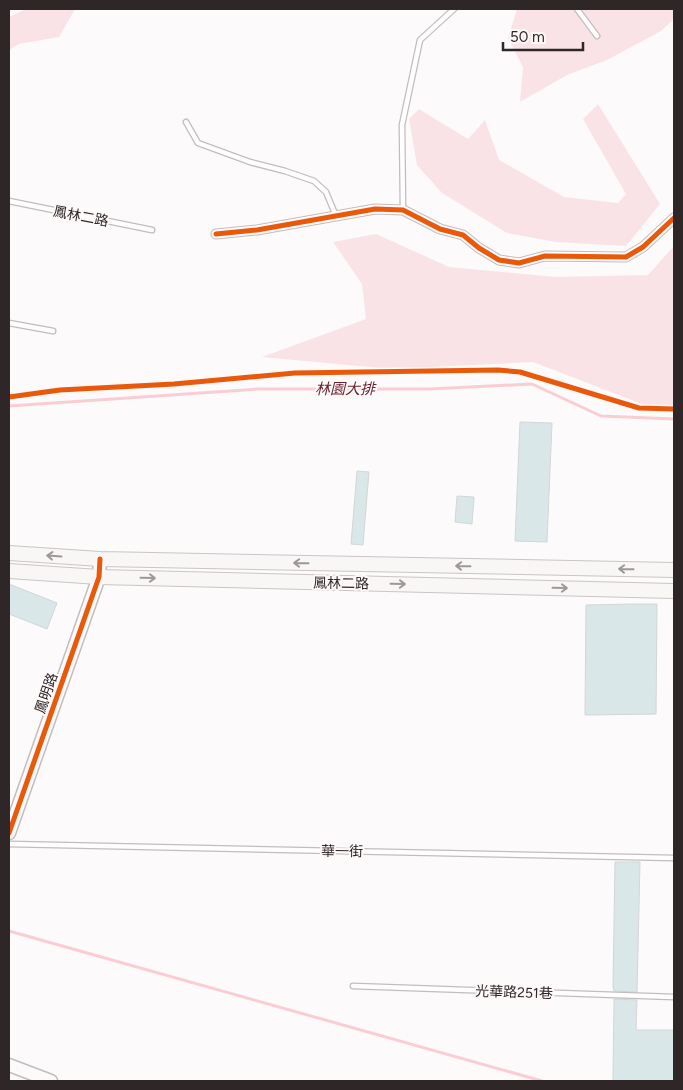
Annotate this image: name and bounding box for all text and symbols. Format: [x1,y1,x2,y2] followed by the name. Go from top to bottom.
[503,20,583,52] scale bar
[510,28,545,46] text: 50 m
[52,203,110,230] street label: 鳳林二路
[315,380,377,398] water label: 林園大排
[47,551,63,561] one-way arrow
[293,558,309,568] one-way arrow
[455,561,472,571] one-way arrow
[618,564,634,574] one-way arrow
[140,573,156,583] one-way arrow
[313,575,369,592] street label: 鳳林二路
[389,579,405,589] one-way arrow
[552,583,568,593] one-way arrow
[32,671,61,716] street label: 鳳明路
[321,843,363,860] street label: 華一街
[475,983,553,1002] street label: 光華路251巷

